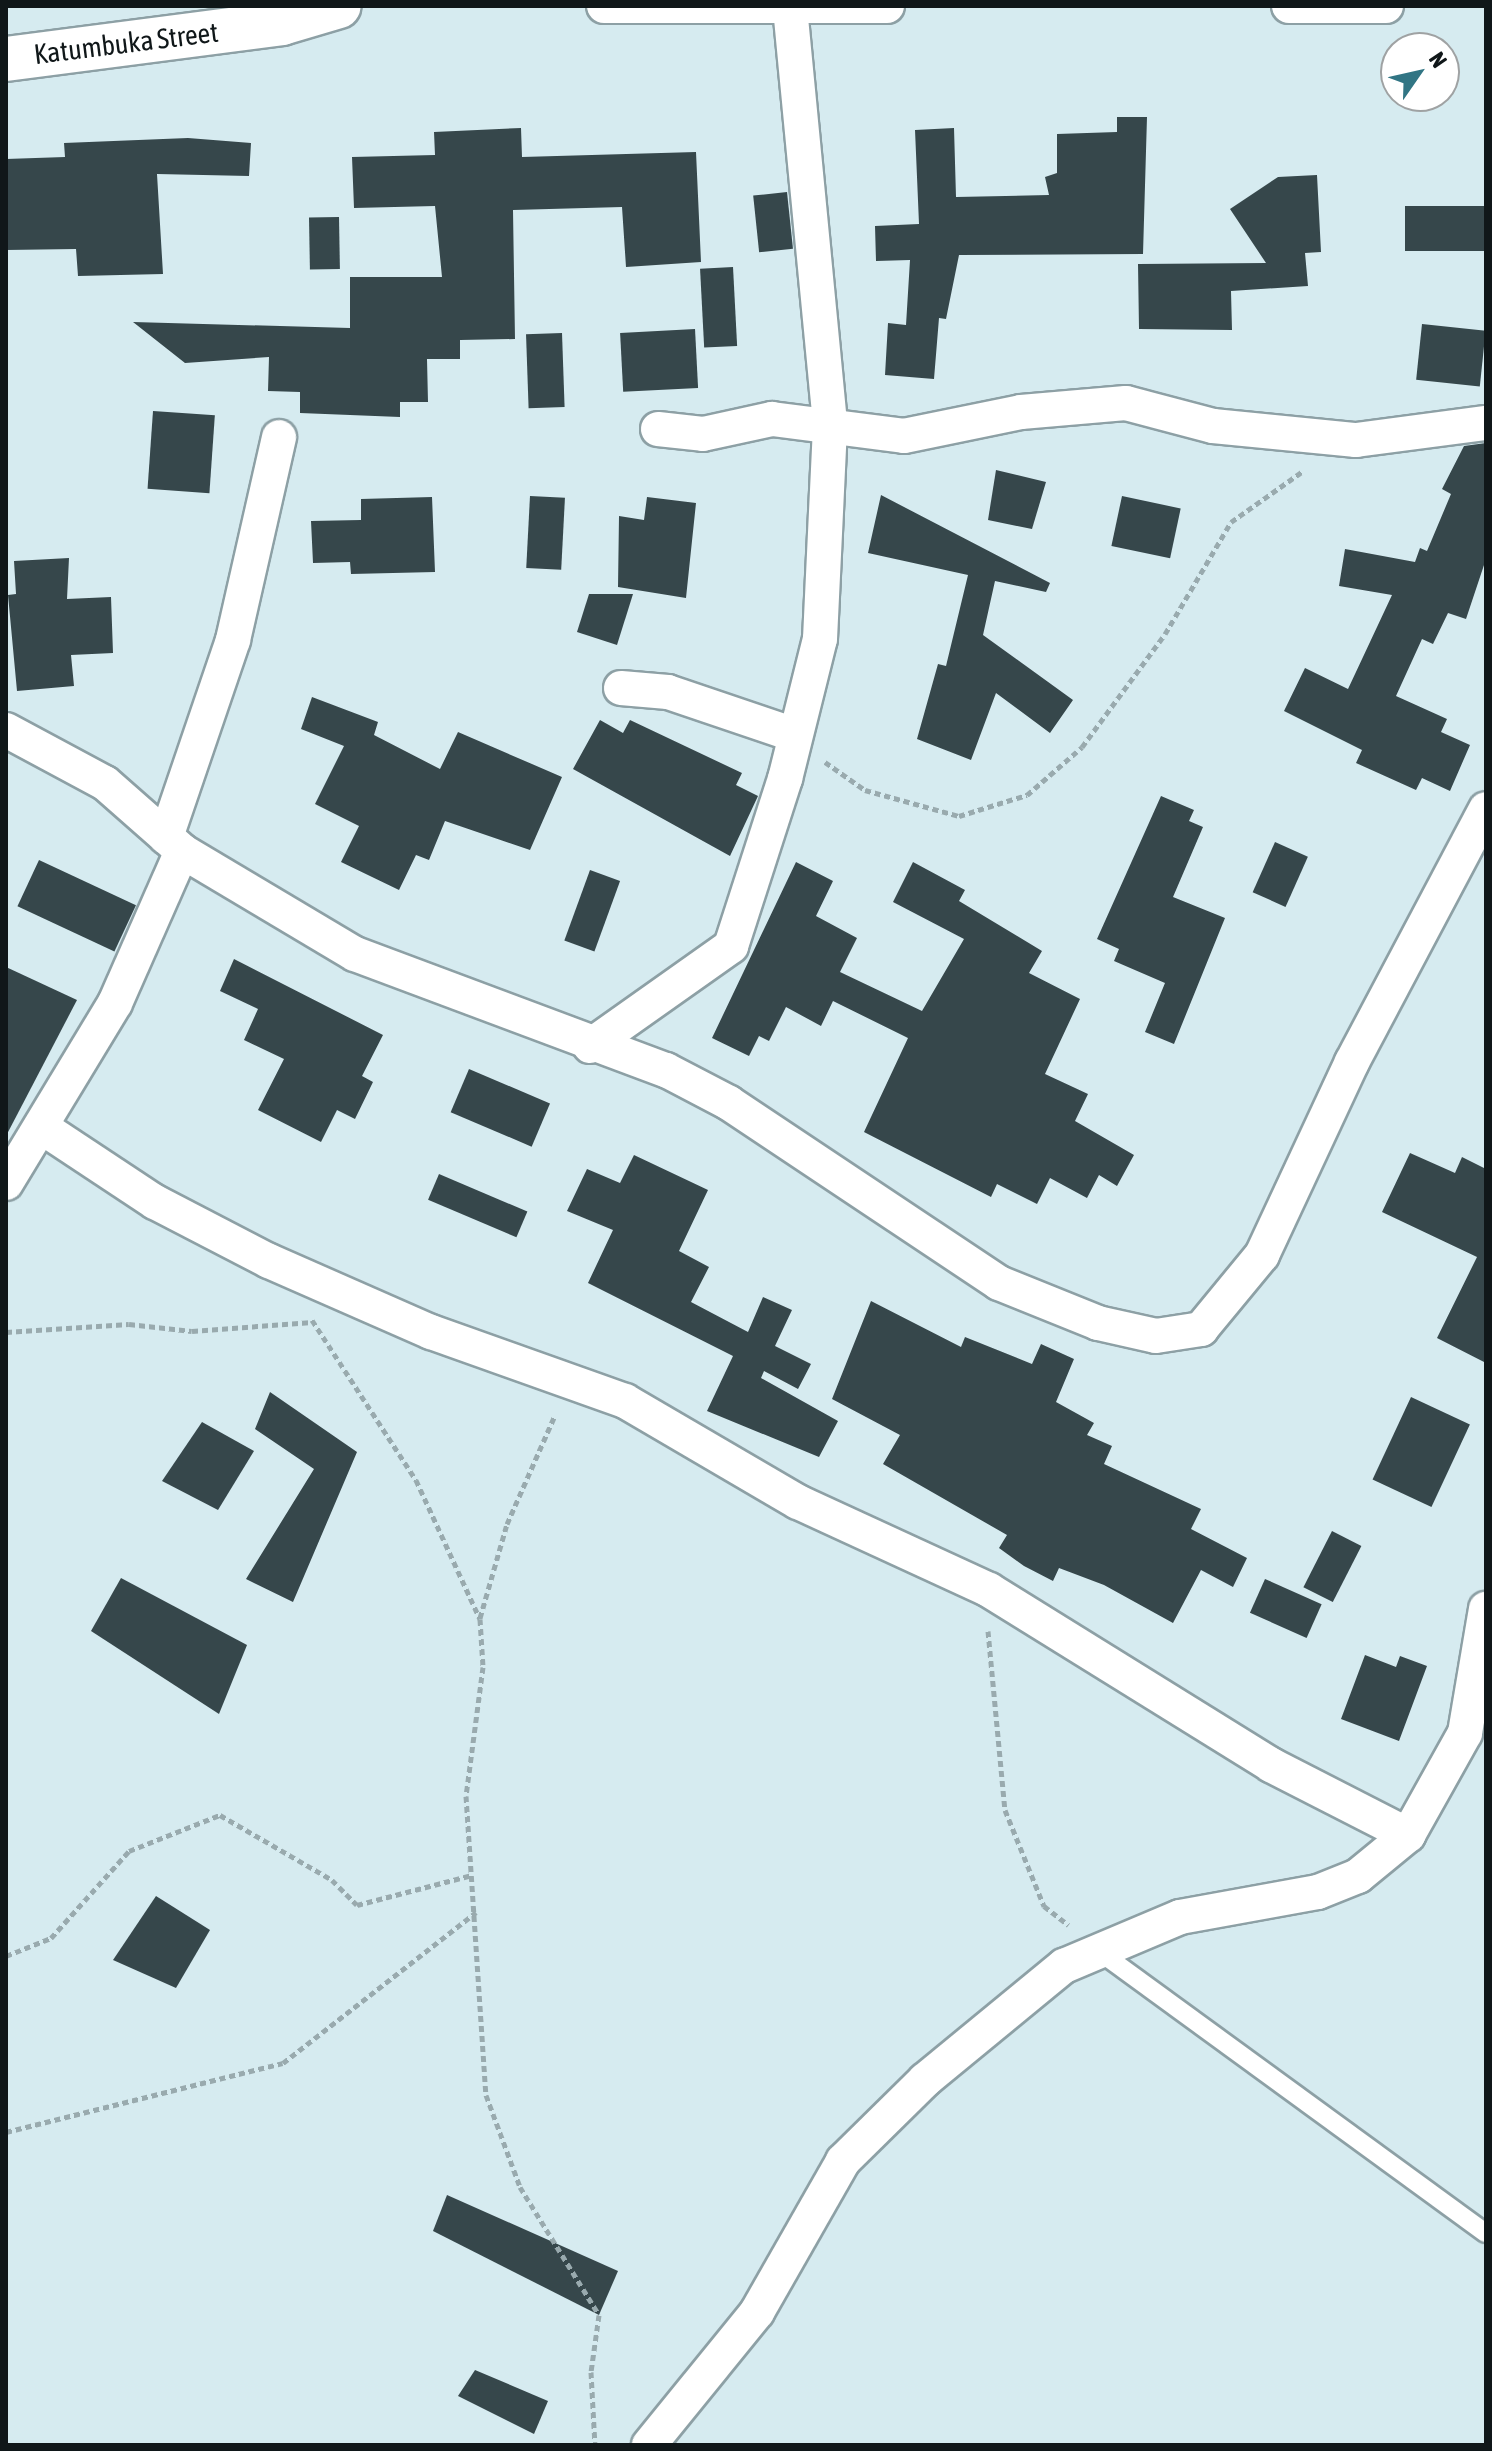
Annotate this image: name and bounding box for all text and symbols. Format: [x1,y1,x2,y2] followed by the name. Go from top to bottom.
[32,15,220,71] street label: Katumbuka Street
[1380,32,1460,112] north arrow
[1424,47,1453,72] text: N

